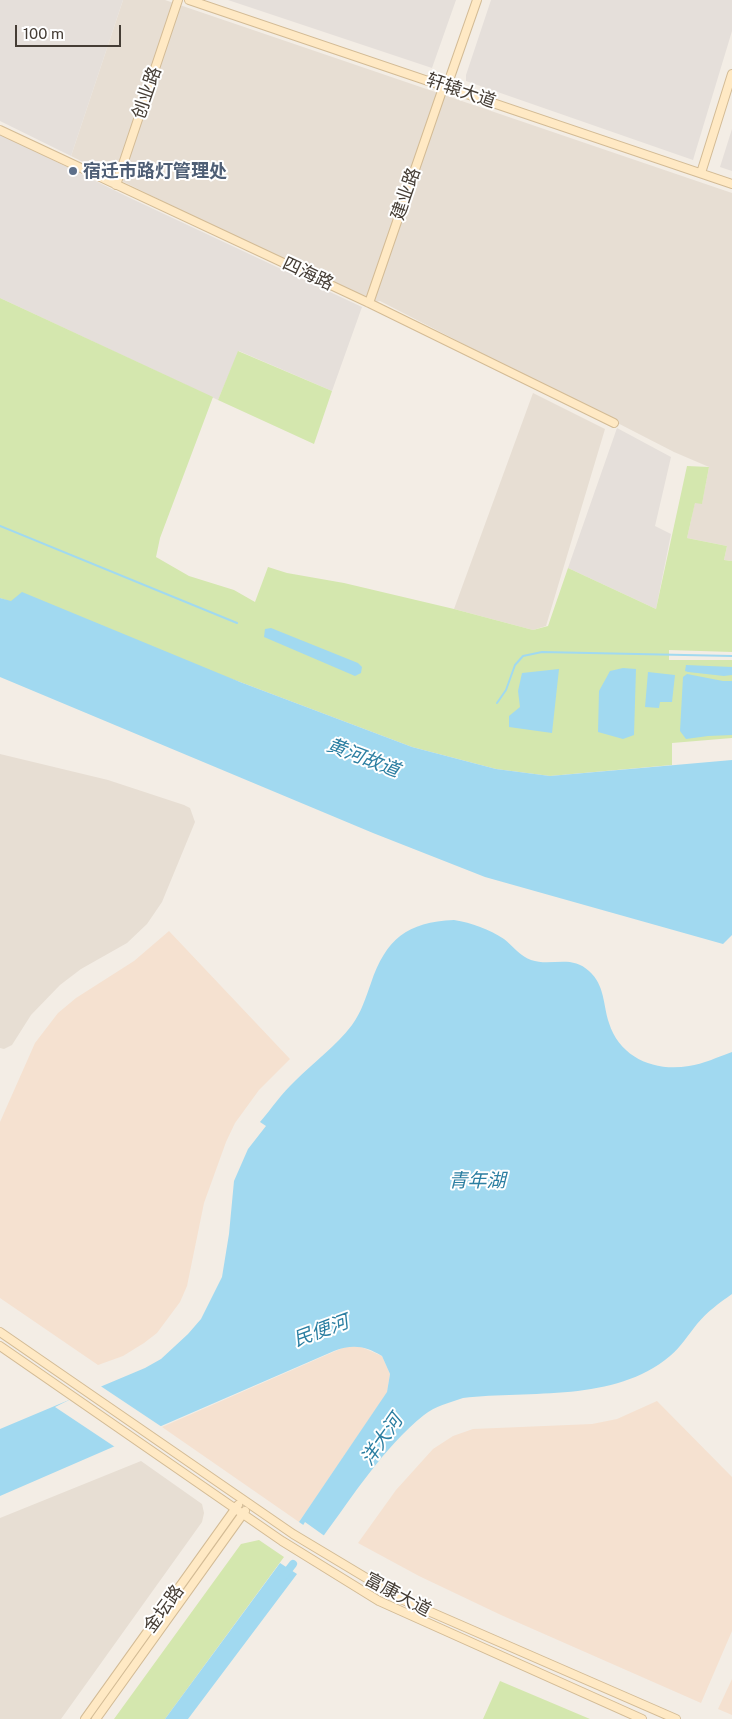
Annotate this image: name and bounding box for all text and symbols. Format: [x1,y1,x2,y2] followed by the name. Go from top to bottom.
[18,15,124,47] scale bar
[23,25,64,42] text: 100 m
[128,64,166,122] street label: 创业路
[423,69,499,113] street label: 轩辕大道
[83,160,227,182] place label: 宿迁市路灯管理处
[67,165,79,177] marker: 宿迁市路灯管理处
[387,165,425,223] street label: 建业路
[279,253,337,295] street label: 四海路
[323,734,403,782] water label: 黄河故道
[449,1170,505,1192] water label: 青年湖
[290,1311,352,1351] water label: 民便河
[356,1410,408,1470] water label: 洋大河
[361,1569,435,1621] street label: 富康大道
[139,1581,189,1637] street label: 金坛路

